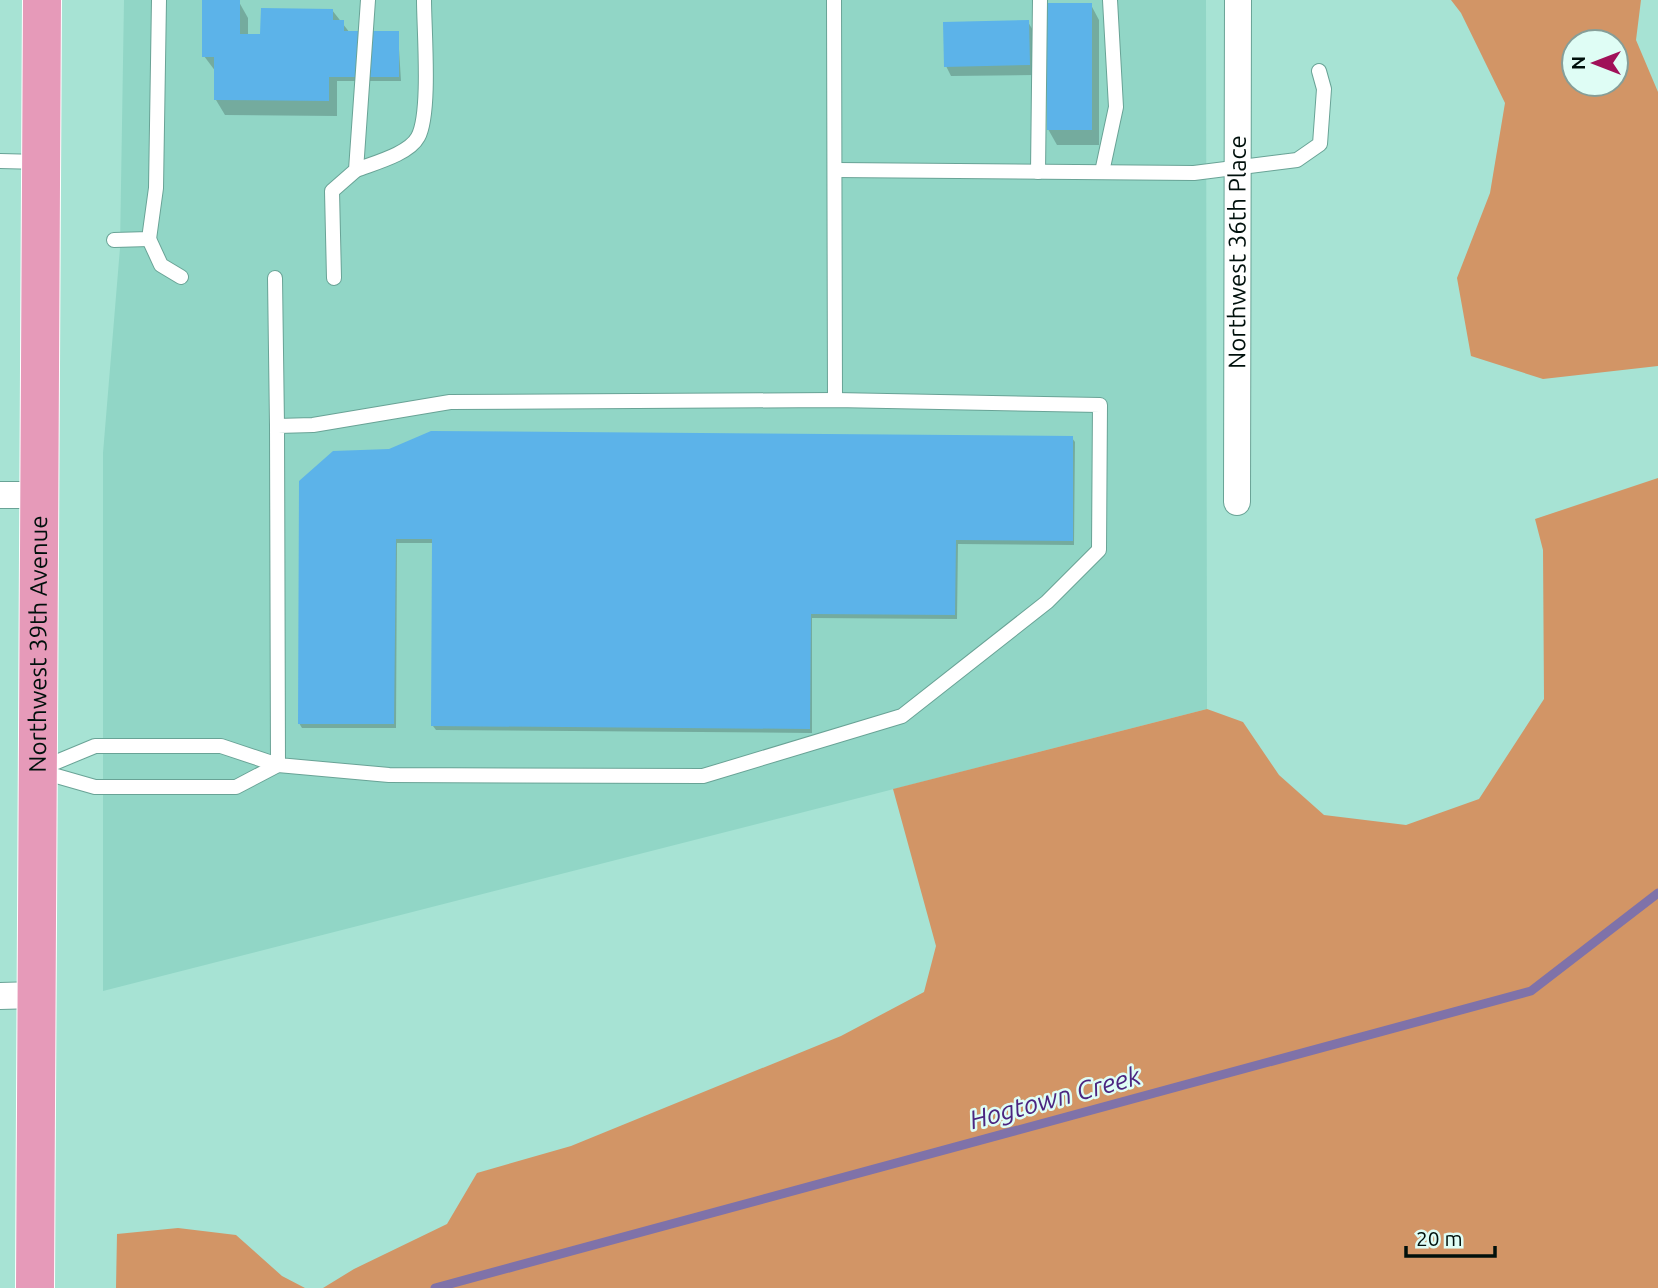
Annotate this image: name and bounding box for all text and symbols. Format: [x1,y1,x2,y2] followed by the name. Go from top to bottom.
[1560,28,1630,98] north arrow
[1567,56,1589,70] text: N
[1223,135,1251,369] street label: Northwest 36th Place
[24,515,52,773] street label: Northwest 39th Avenue
[966,1061,1144,1134] water label: Hogtown Creek
[1406,1214,1495,1258] scale bar
[1416,1226,1463,1250] text: 20 m

